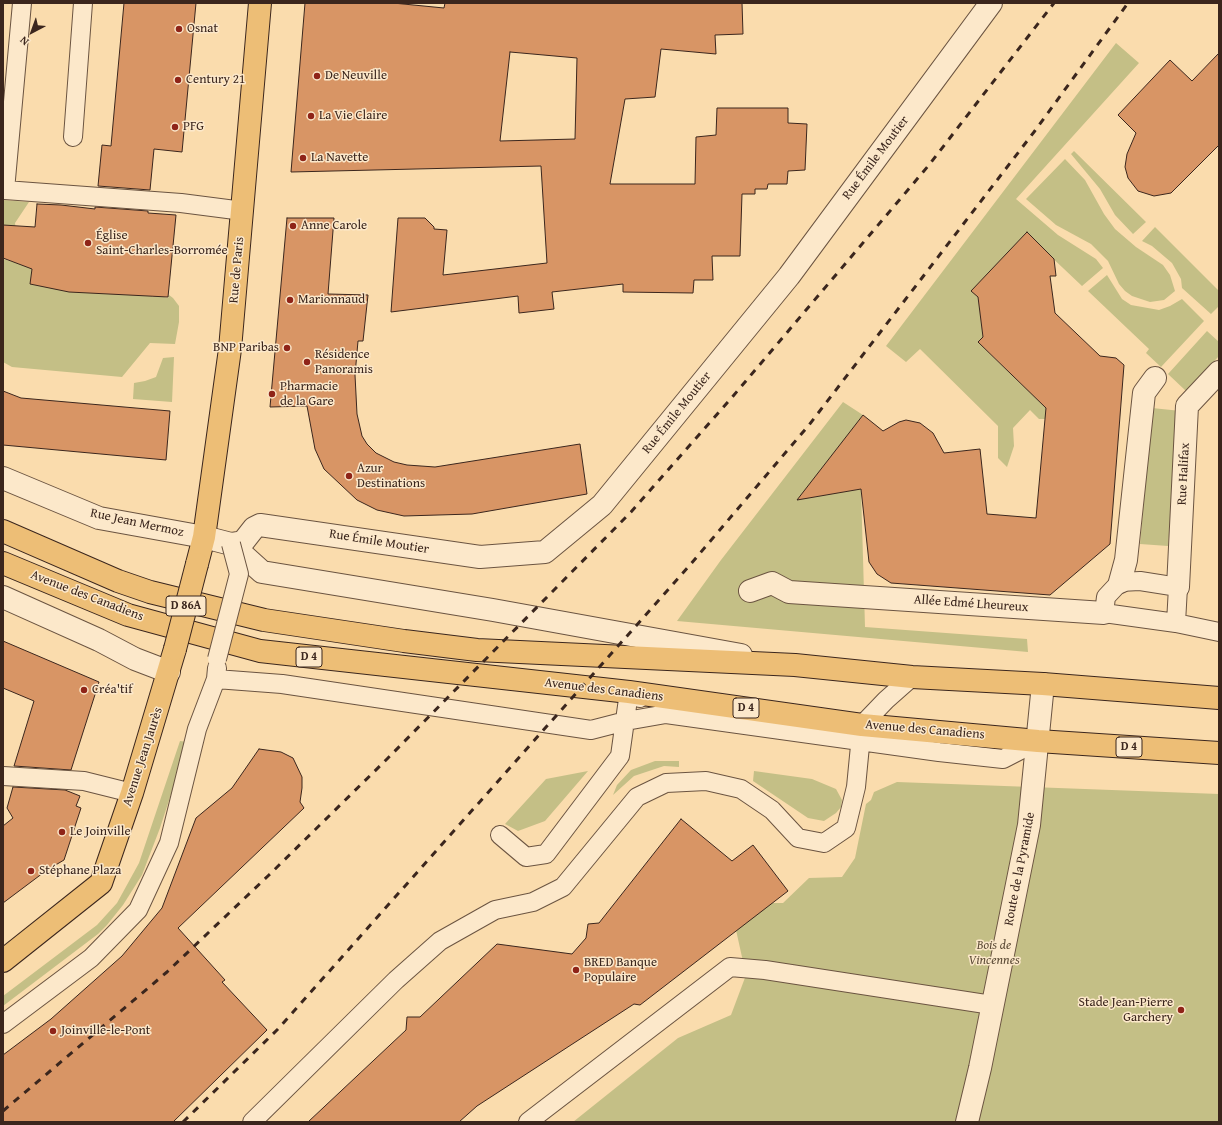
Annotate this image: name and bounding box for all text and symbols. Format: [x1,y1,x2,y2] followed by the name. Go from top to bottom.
[12,12,52,52] north arrow
[187,21,218,37] place label: Osnat
[174,24,184,34] marker: Osnat
[16,33,32,50] text: N
[325,68,387,84] place label: De Neuville
[312,71,322,81] marker: De Neuville
[186,72,245,88] place label: Century 21
[173,75,183,85] marker: Century 21
[319,108,387,124] place label: La Vie Claire
[306,111,316,121] marker: La Vie Claire
[839,113,913,203] street label: Rue Émile Moutier
[183,119,204,135] place label: PFG
[170,122,180,132] marker: PFG
[311,150,368,166] place label: La Navette
[298,153,308,163] marker: La Navette
[301,218,367,234] place label: Anne Carole
[288,221,298,231] marker: Anne Carole
[96,228,228,259] place label: Église Saint-Charles-Borromée
[226,236,248,304] street label: Rue de Paris
[83,238,93,248] marker: Église Saint-Charles-Borromée
[298,292,365,308] place label: Marionnaud
[285,295,295,305] marker: Marionnaud
[213,340,279,356] place label: BNP Paribas
[282,343,292,353] marker: BNP Paribas
[315,347,373,378] place label: Résidence Panoramis
[302,357,312,367] marker: Résidence Panoramis
[639,369,715,457] street label: Rue Émile Moutier
[280,379,338,410] place label: Pharmacie de la Gare
[267,389,277,399] marker: Pharmacie de la Gare
[1175,442,1193,506] street label: Rue Halifax
[357,461,425,492] place label: Azur Destinations
[344,471,354,481] marker: Azur Destinations
[89,505,185,541] street label: Rue Jean Mermoz
[328,526,430,558] street label: Rue Émile Moutier
[28,567,146,625] street label: Avenue des Canadiens
[913,592,1029,616] street label: Allée Edmé Lheureux
[166,596,206,616] road number: D 86A
[296,647,322,667] road number: D 4
[544,675,664,705] street label: Avenue des Canadiens
[92,682,132,698] place label: Créa'tif
[79,685,89,695] marker: Créa'tif
[733,698,759,718] road number: D 4
[120,706,166,808] street label: Avenue Jean Jaurès
[865,717,985,743] street label: Avenue des Canadiens
[1116,737,1142,757] road number: D 4
[1001,811,1039,927] street label: Route de la Pyramide
[70,824,130,840] place label: Le Joinville
[57,827,67,837] marker: Le Joinville
[39,863,121,879] place label: Stéphane Plaza
[26,866,36,876] marker: Stéphane Plaza
[968,938,1020,969] park label: Bois de Vincennes
[584,955,657,986] place label: BRED Banque Populaire
[571,965,581,975] marker: BRED Banque Populaire
[1079,995,1173,1026] place label: Stade Jean-Pierre Garchery
[1176,1005,1186,1015] marker: Stade Jean-Pierre Garchery
[61,1023,150,1039] place label: Joinville-le-Pont
[48,1026,58,1036] marker: Joinville-le-Pont

